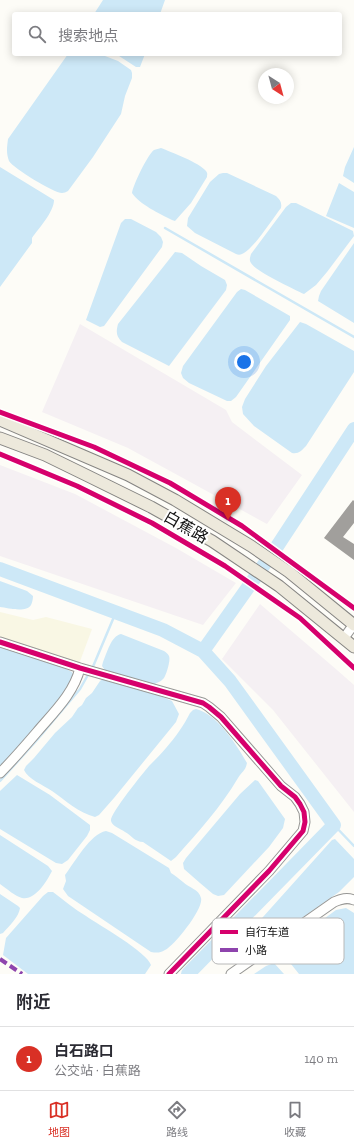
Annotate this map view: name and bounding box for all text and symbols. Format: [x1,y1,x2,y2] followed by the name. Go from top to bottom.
[12,12,342,56] search box
[26,23,48,45] icon: search
[58,27,118,45] text: 搜索地点
[258,68,294,104] north arrow
[234,352,254,372] your location
[215,487,241,520] pin: 1
[160,507,212,547] street label: 白蕉路
[212,918,344,964] legend
[245,926,289,939] text: 自行车道
[245,944,267,957] text: 小路
[16,992,50,1012] text: 附近
[54,1042,114,1060] text: 白石路口
[26,1051,32,1066] text: 1
[304,1051,338,1066] text: 140 m
[54,1063,141,1078] text: 公交站 · 白蕉路
[48,1099,70,1139] tab: 地图
[166,1099,188,1139] tab: 路线
[284,1099,306,1139] tab: 收藏

